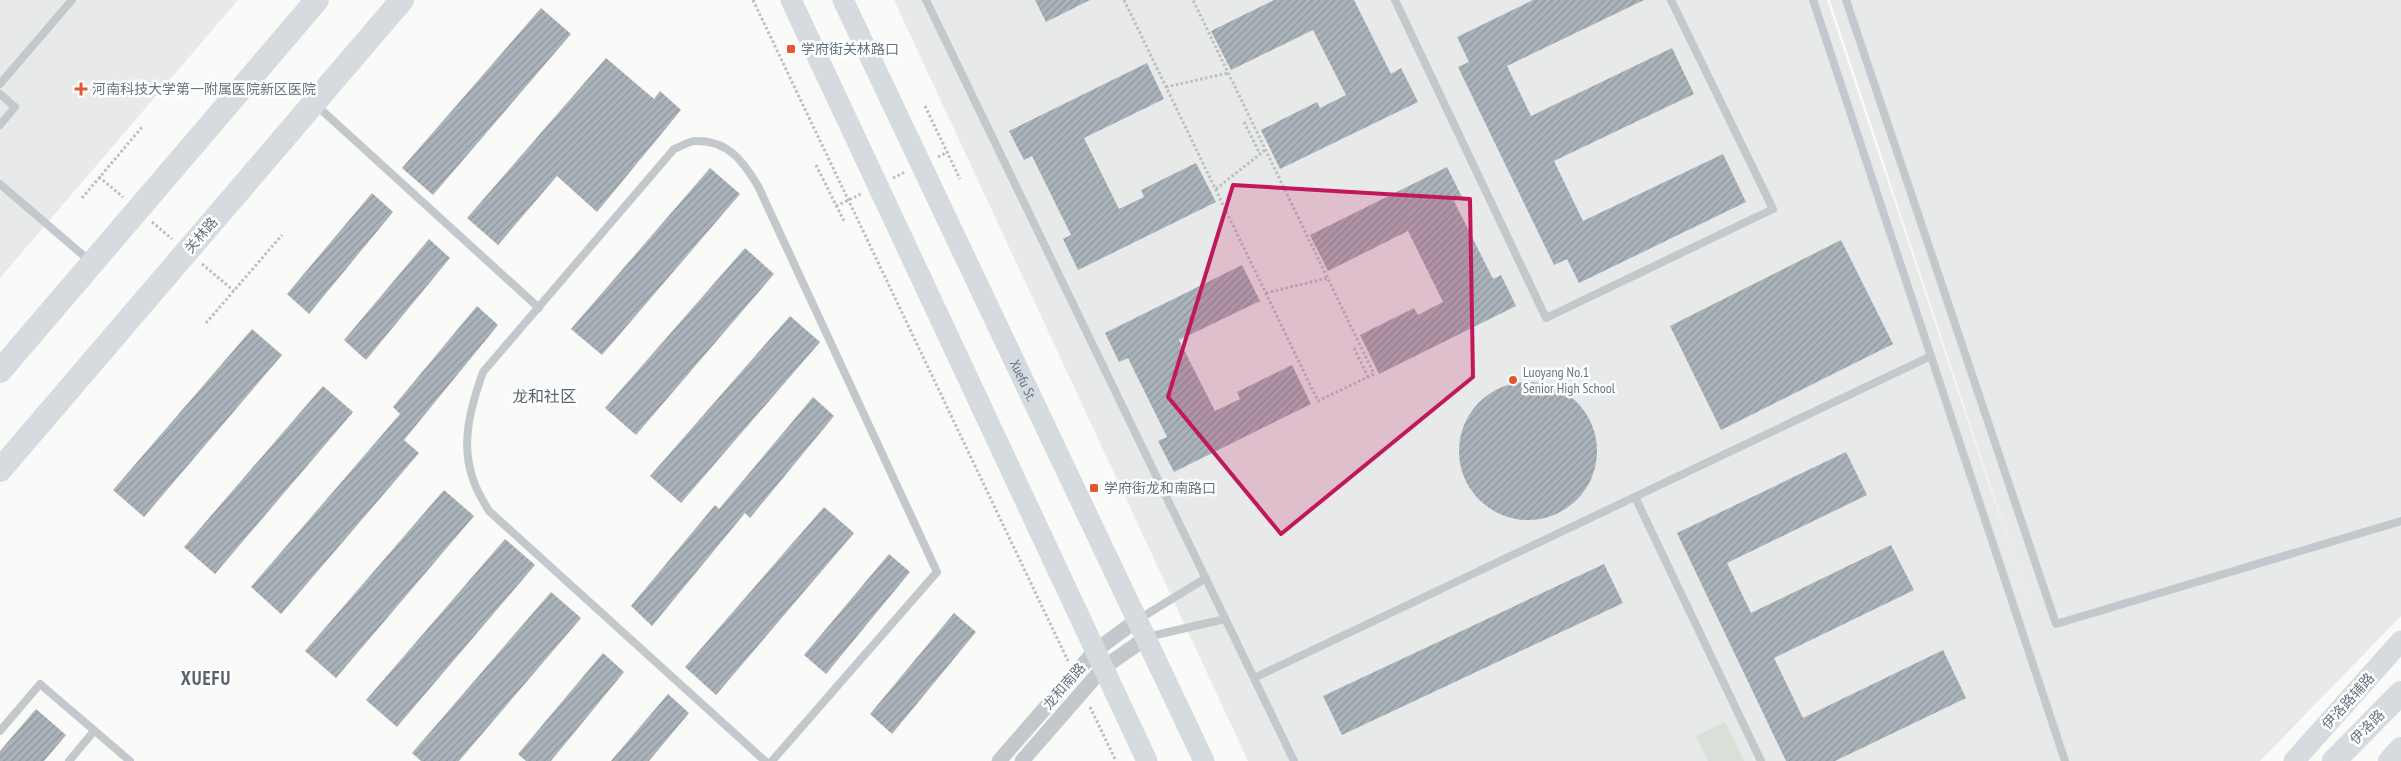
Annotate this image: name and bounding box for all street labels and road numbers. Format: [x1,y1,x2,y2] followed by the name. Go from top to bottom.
[180,213,222,257] street label: 关林路
[1006,357,1041,404] street label: Xuefu St.
[1039,659,1089,713] street label: 龙和南路
[2318,669,2378,733] street label: 伊洛路辅路
[2346,706,2388,748] street label: 伊洛路

